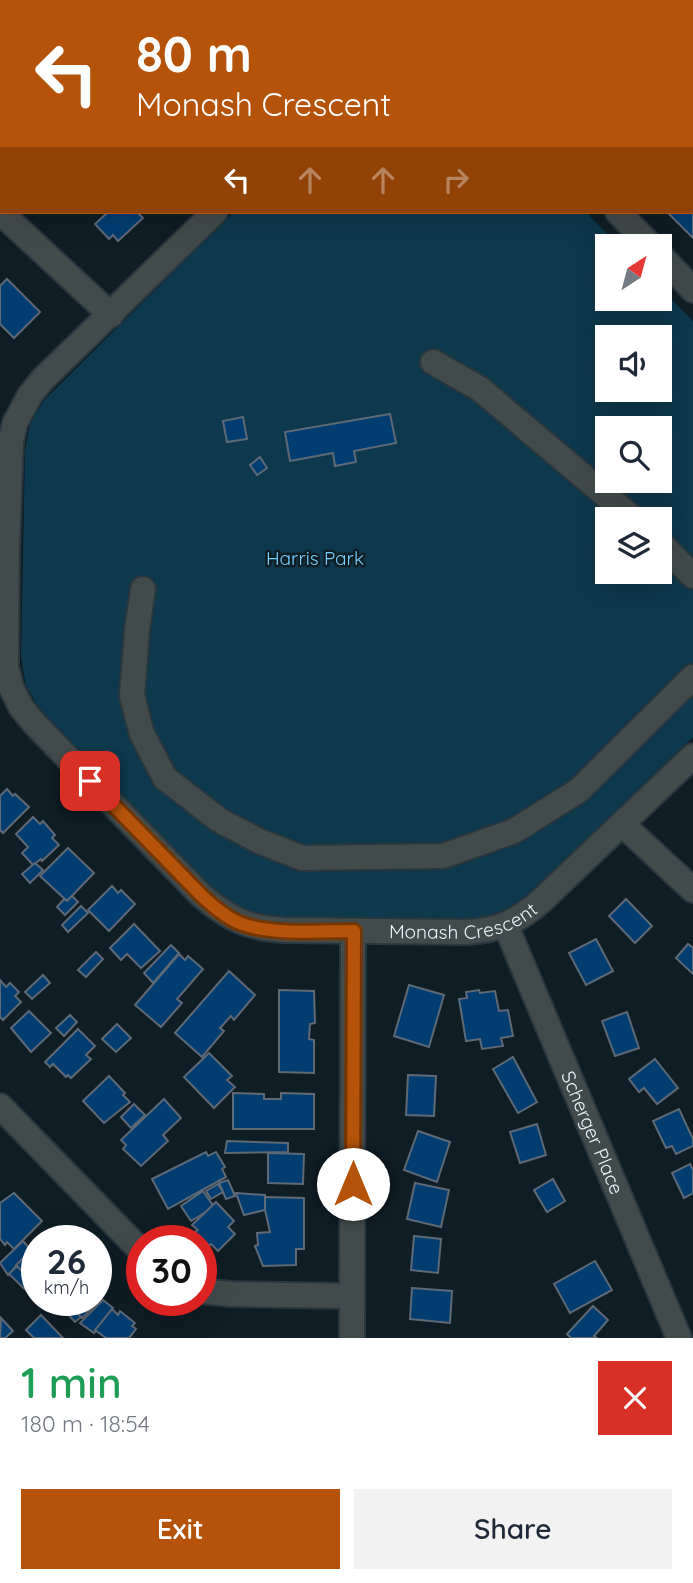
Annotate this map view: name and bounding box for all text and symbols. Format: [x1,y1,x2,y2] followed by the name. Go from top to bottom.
[136,23,252,84] text: 80 m
[21,28,112,119] icon: left
[136,84,391,124] text: Monash Crescent
[218,161,256,199] icon: left
[291,161,329,199] icon: ahead
[364,161,402,199] icon: ahead
[437,161,475,199] icon: right
[595,234,672,312] north arrow
[595,234,672,584] map controls
[595,325,672,402] button: sound
[595,416,672,493] button: search
[595,507,672,584] button: layers
[266,546,364,570] park label: Harris Park
[60,751,120,811] pin
[71,762,109,800] icon: arrive
[389,897,542,944] street label: Monash Crescent
[556,1067,629,1198] street label: Scherger Place
[316,1147,390,1221] position arrow
[126,1225,217,1316] speed limit sign: 30
[47,1239,86,1283] text: 26
[44,1276,89,1299] text: km/h
[21,1356,122,1409] text: 1 min
[598,1361,672,1435] button: close
[21,1409,150,1438] text: 180 m · 18:54
[21,1489,340,1569] button: Exit
[354,1489,672,1569] button: Share

